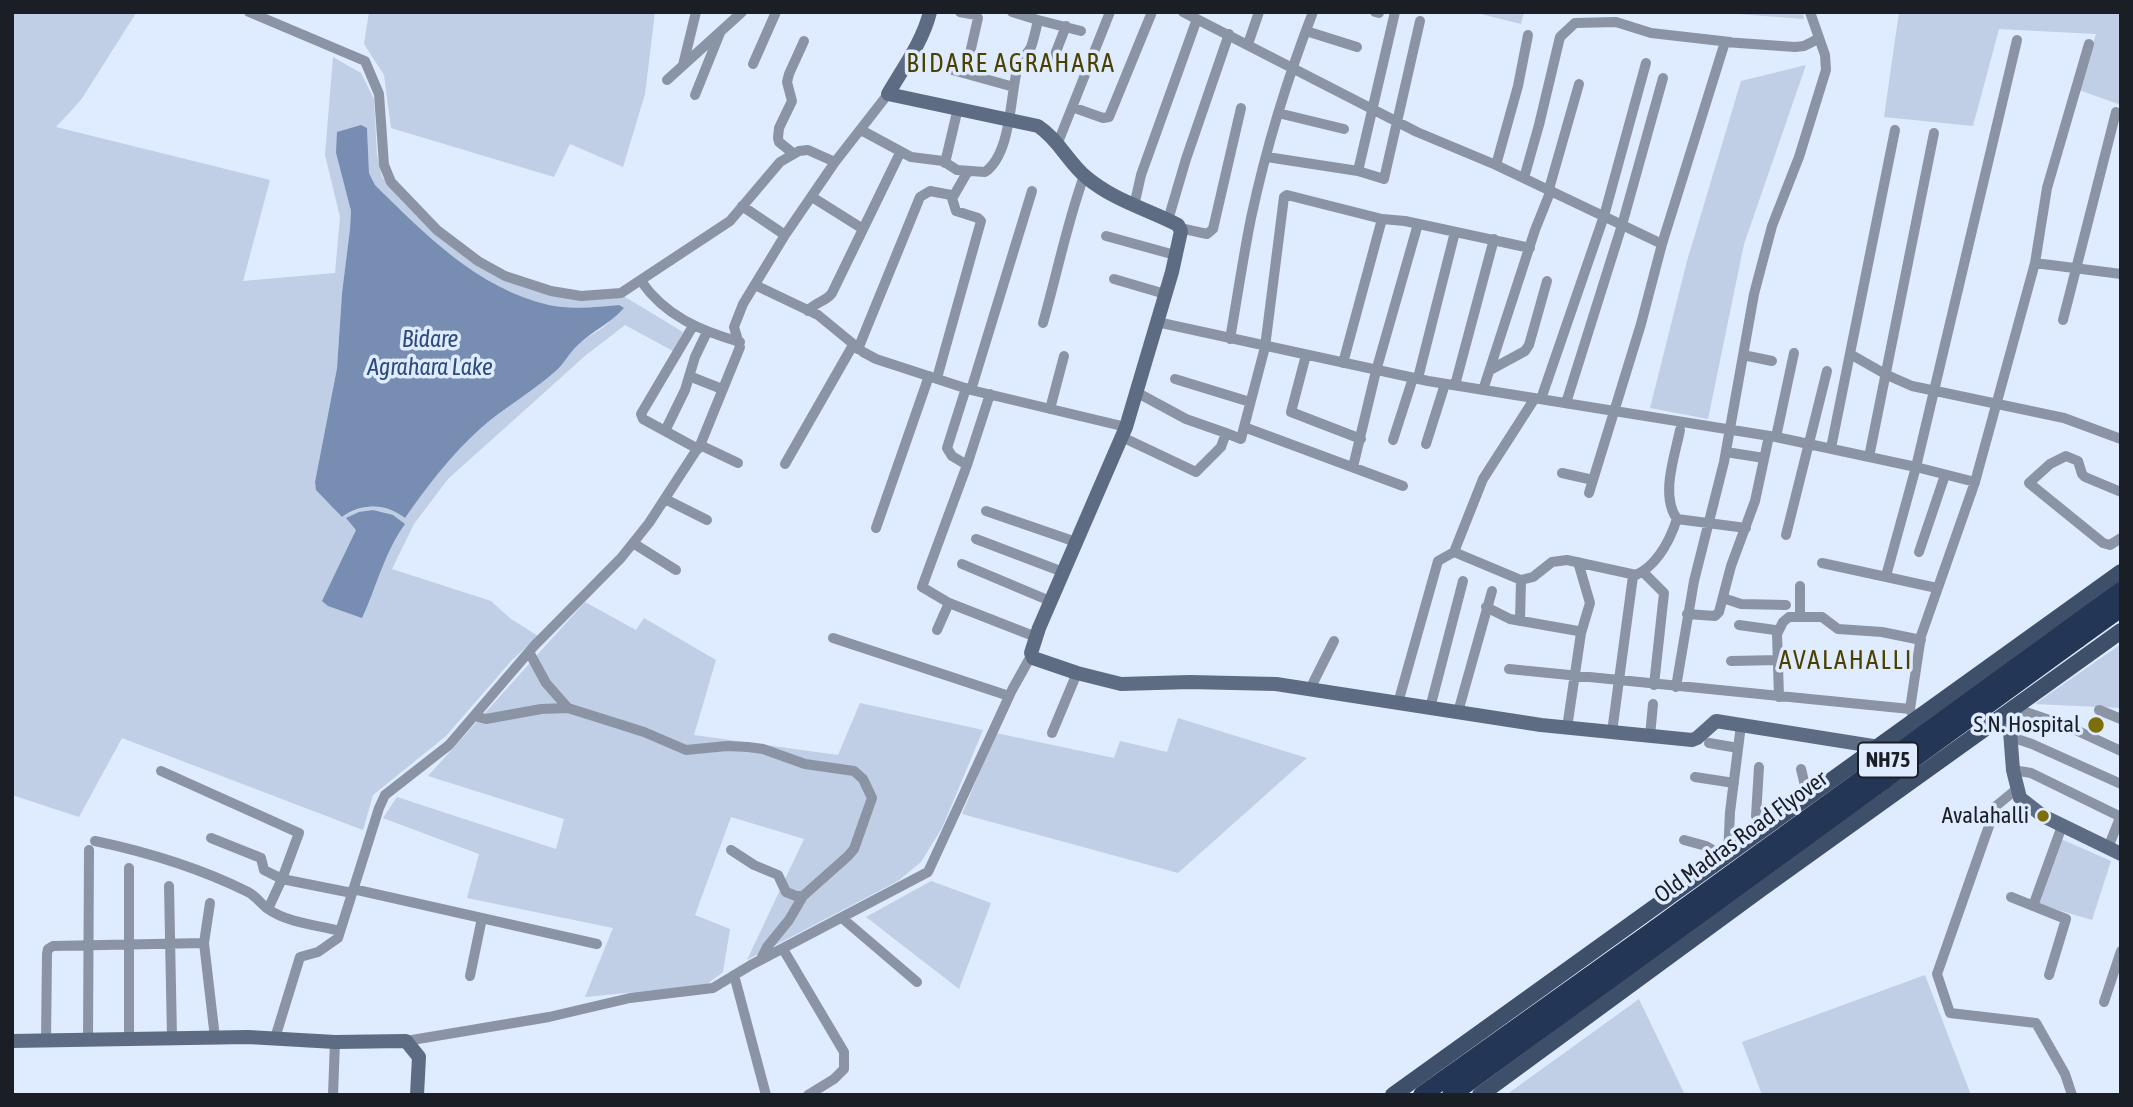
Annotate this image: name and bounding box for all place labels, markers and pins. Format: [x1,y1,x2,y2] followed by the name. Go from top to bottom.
[1974,711,2080,739] place label: S.N. Hospital
[2086,715,2106,735] marker: S.N. Hospital
[1942,802,2029,830] place label: Avalahalli
[2035,808,2051,824] marker: Avalahalli

